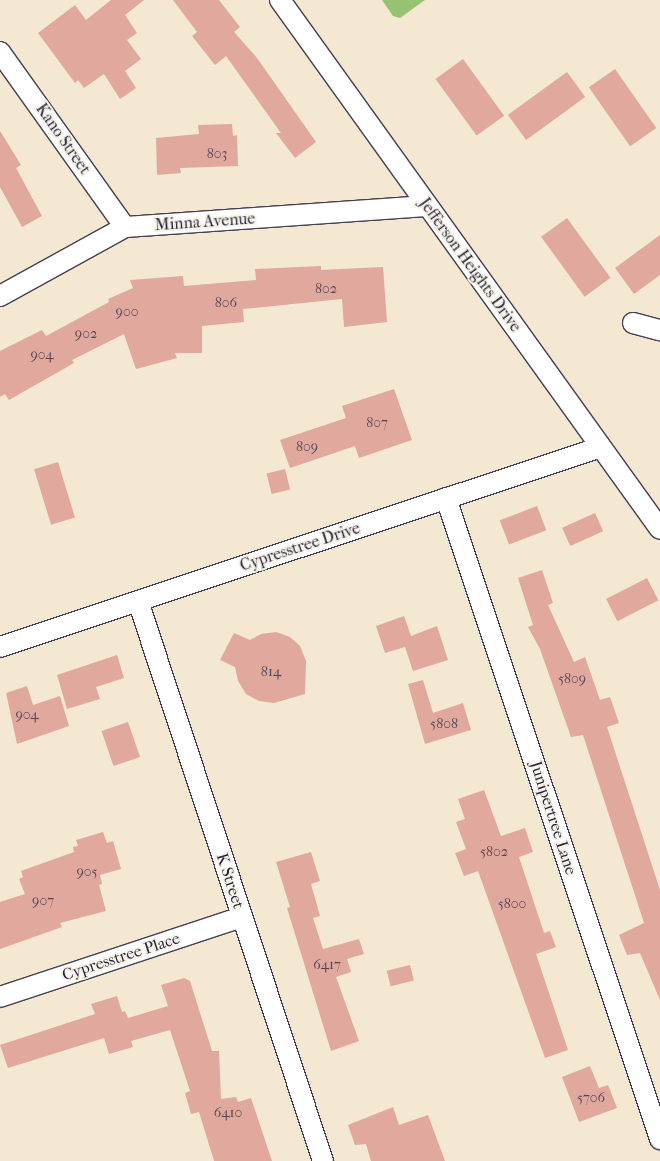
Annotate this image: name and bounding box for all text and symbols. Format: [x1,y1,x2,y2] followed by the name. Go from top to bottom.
[32,100,94,178] street label: Kano Street
[207,146,227,162] house number: 803
[415,194,525,336] street label: Jefferson Heights Drive
[154,209,256,235] street label: Minna Avenue
[315,281,337,297] house number: 802
[215,295,237,311] house number: 806
[116,304,138,320] house number: 900
[75,326,97,342] house number: 902
[30,347,54,363] house number: 904
[366,415,388,431] house number: 807
[296,439,318,455] house number: 809
[238,519,362,575] street label: Cypresstree Drive
[261,664,281,680] house number: 814
[558,671,586,687] house number: 5809
[15,707,39,723] house number: 904
[430,716,458,732] house number: 5808
[526,759,580,877] street label: Junipertree Lane
[480,844,508,860] house number: 5802
[212,851,248,911] street label: K Street
[76,864,98,880] house number: 905
[32,893,54,909] house number: 907
[498,896,526,912] house number: 5800
[60,929,182,985] street label: Cypresstree Place
[313,957,341,973] house number: 6417
[577,1090,605,1106] house number: 5706
[214,1105,242,1121] house number: 6410

